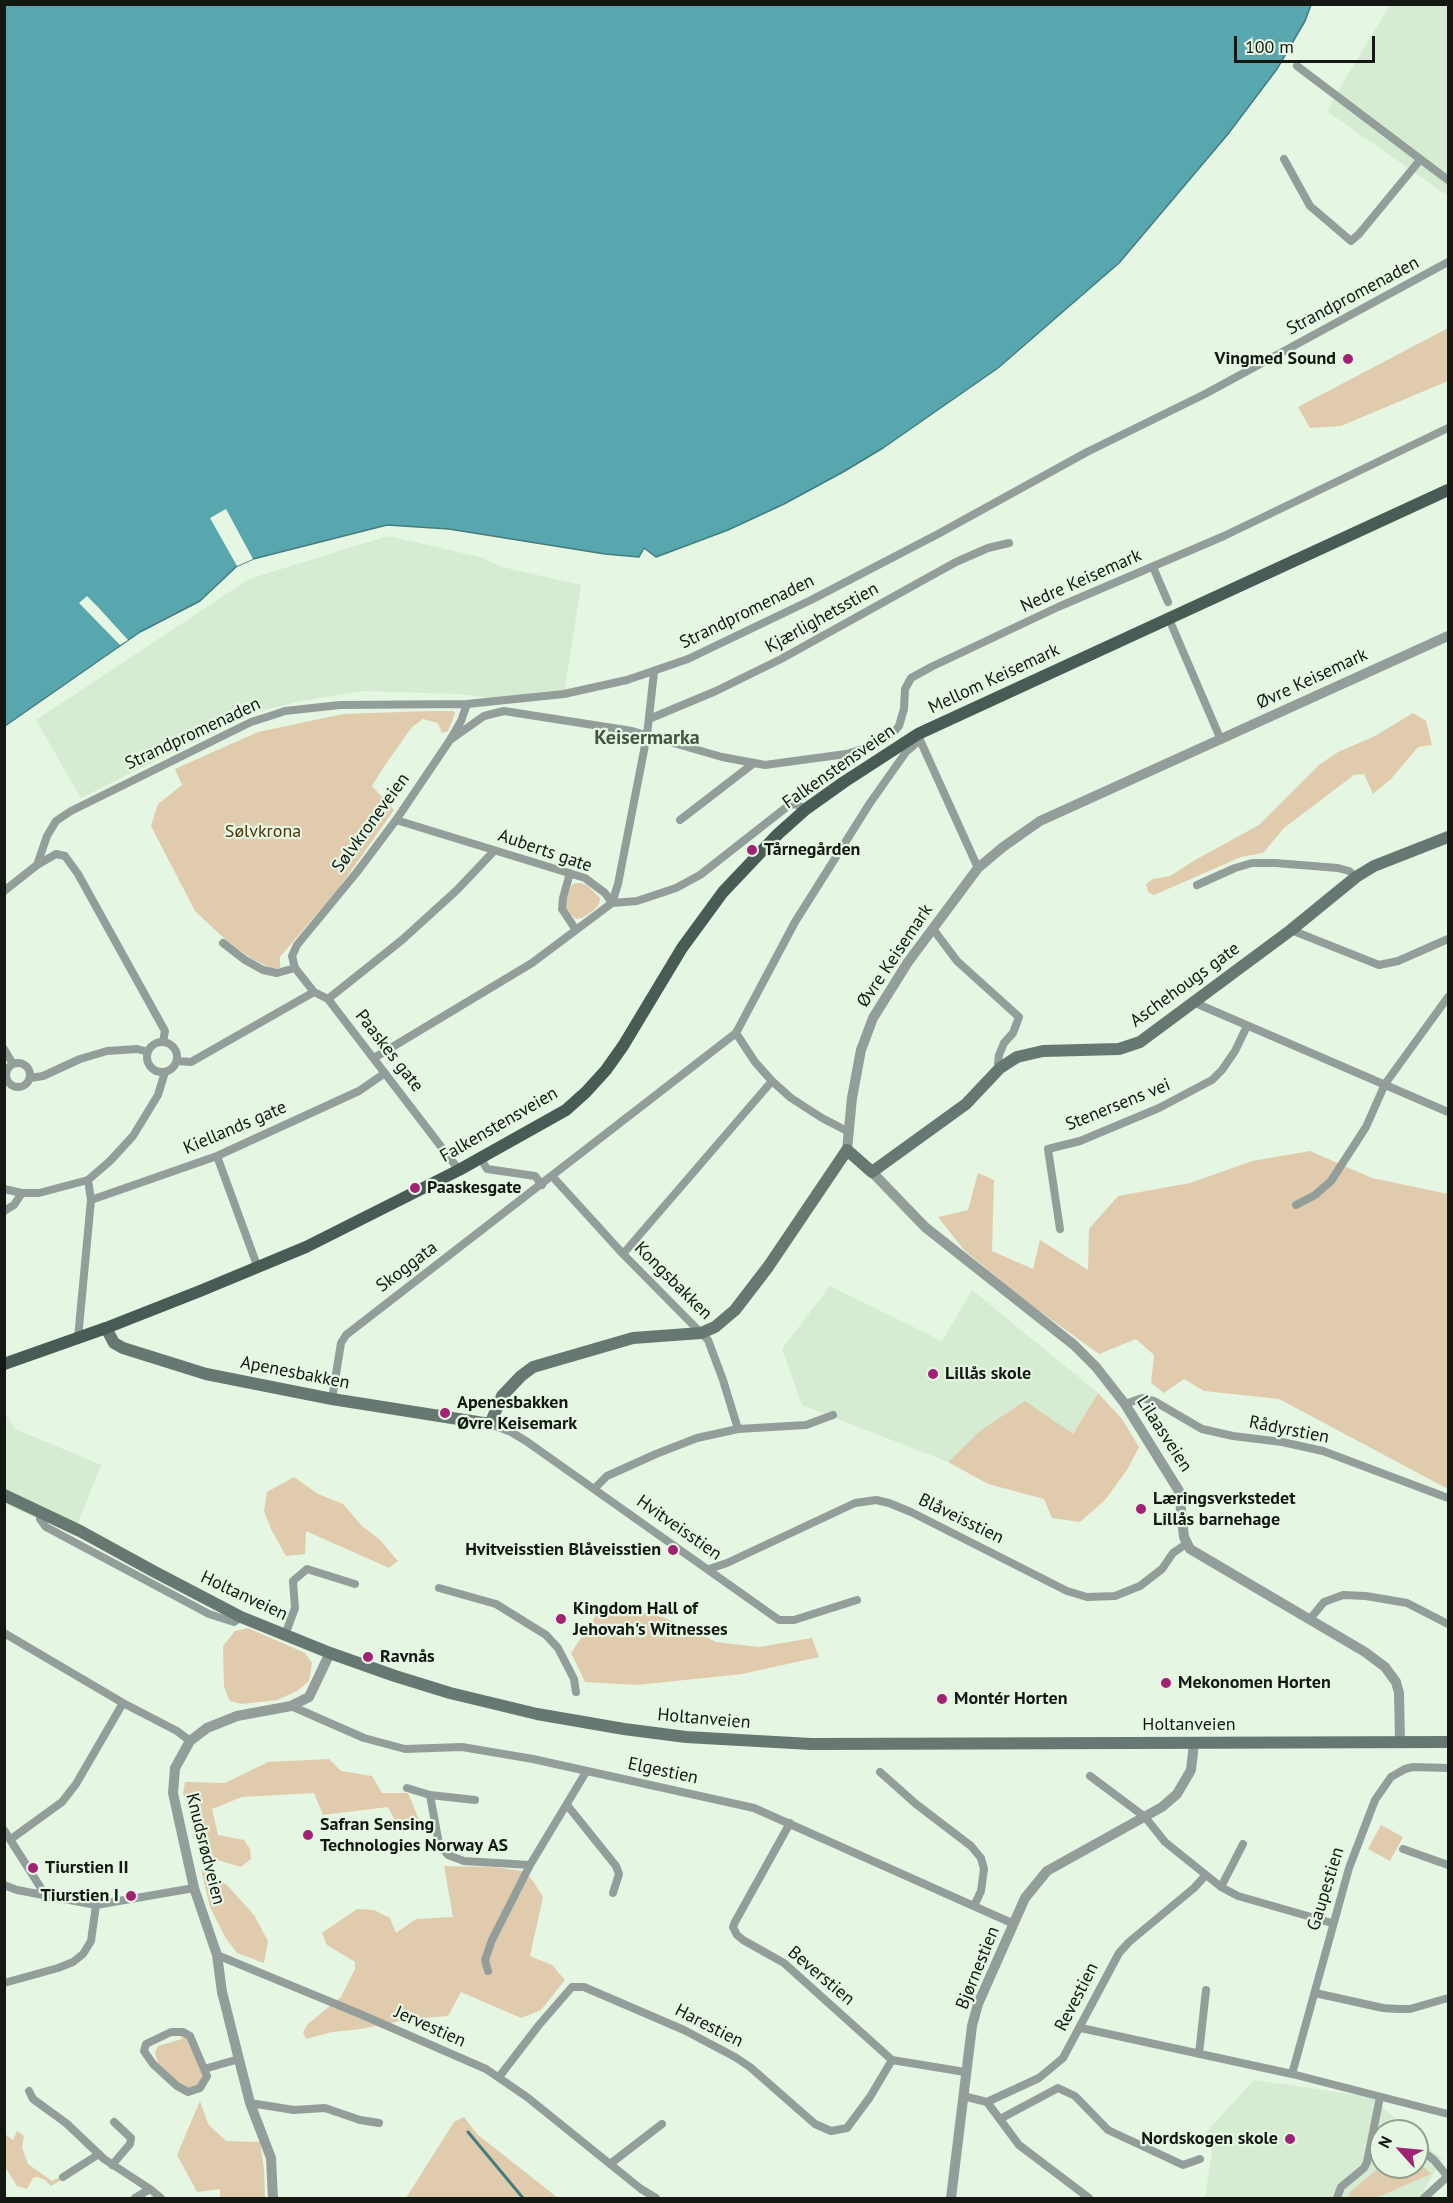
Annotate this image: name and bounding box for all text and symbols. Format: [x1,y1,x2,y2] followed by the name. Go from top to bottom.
[1237,24,1378,62] scale bar
[1245,35,1294,58] text: 100 m
[1283,252,1423,340] street label: Strandpromenaden
[1215,348,1336,370] place label: Vingmed Sound
[1341,352,1355,366] marker: Vingmed Sound
[1017,545,1145,617] street label: Nedre Keisemark
[676,570,818,654] street label: Strandpromenaden
[762,578,882,658] street label: Kjærlighetsstien
[925,639,1063,719] street label: Mellom Keisemark
[1253,644,1371,714] street label: Øvre Keisemark
[122,693,264,775] street label: Strandpromenaden
[779,720,899,814] street label: Falkenstensveien
[594,726,700,750] district label: Keisermarka
[328,769,414,877] street label: Sølvkroneveien
[225,821,301,843] park label: Sølvkrona
[495,825,595,877] street label: Auberts gate
[764,839,860,861] place label: Tårnegården
[745,843,759,857] marker: Tårnegården
[853,900,937,1012] street label: Øvre Keisemark
[1126,938,1244,1032] street label: Aschehougs gate
[350,1006,428,1096] street label: Paaskes gate
[1062,1074,1174,1136] street label: Stenersens vei
[436,1083,562,1167] street label: Falkenstensveien
[180,1097,290,1159] street label: Kiellands gate
[427,1177,521,1199] place label: Paaskesgate
[408,1181,422,1195] marker: Paaskesgate
[372,1237,442,1297] street label: Skoggata
[629,1237,717,1325] street label: Kongsbakken
[239,1352,351,1394] street label: Apenesbakken
[945,1363,1031,1385] place label: Lillås skole
[926,1367,940,1381] marker: Lillås skole
[457,1392,577,1434] place label: Apenesbakken Øvre Keisemark
[1131,1392,1197,1476] street label: Lilaasveien
[438,1406,452,1420] marker: Apenesbakken Øvre Keisemark
[1247,1412,1331,1448] street label: Rådyrstien
[1153,1488,1295,1530] place label: Læringsverkstedet Lillås barnehage
[915,1489,1007,1549] street label: Blåveisstien
[632,1491,726,1565] street label: Hvitveisstien
[1134,1502,1148,1516] marker: Læringsverkstedet Lillås barnehage
[465,1539,661,1561] place label: Hvitveisstien Blåveisstien
[666,1543,680,1557] marker: Hvitveisstien Blåveisstien
[197,1566,291,1626] street label: Holtanveien
[573,1598,728,1640] place label: Kingdom Hall of Jehovah's Witnesses
[554,1612,568,1626] marker: Kingdom Hall of Jehovah's Witnesses
[380,1646,435,1668] place label: Ravnås
[361,1650,375,1664] marker: Ravnås
[1178,1672,1331,1694] place label: Mekonomen Horten
[1159,1676,1173,1690] marker: Mekonomen Horten
[954,1688,1067,1710] place label: Montér Horten
[935,1692,949,1706] marker: Montér Horten
[657,1704,751,1734] street label: Holtanveien
[1142,1714,1236,1736] street label: Holtanveien
[626,1753,700,1789] street label: Elgestien
[181,1791,229,1907] street label: Knudsrødveien
[320,1814,508,1856] place label: Safran Sensing Technologies Norway AS
[301,1828,315,1842] marker: Safran Sensing Technologies Norway AS
[1303,1845,1349,1933] street label: Gaupestien
[45,1857,129,1879] place label: Tiurstien II
[26,1861,40,1875] marker: Tiurstien II
[41,1885,119,1907] place label: Tiurstien I
[124,1889,138,1903] marker: Tiurstien I
[952,1923,1004,2013] street label: Bjørnestien
[783,1942,859,2010] street label: Beverstien
[1051,1959,1103,2035] street label: Revestien
[671,2000,747,2052] street label: Harestien
[391,2002,469,2052] street label: Jervestien
[1369,2119,1429,2179] north arrow
[1141,2128,1278,2150] place label: Nordskogen skole
[1283,2132,1297,2146] marker: Nordskogen skole
[1373,2133,1396,2151] text: N

